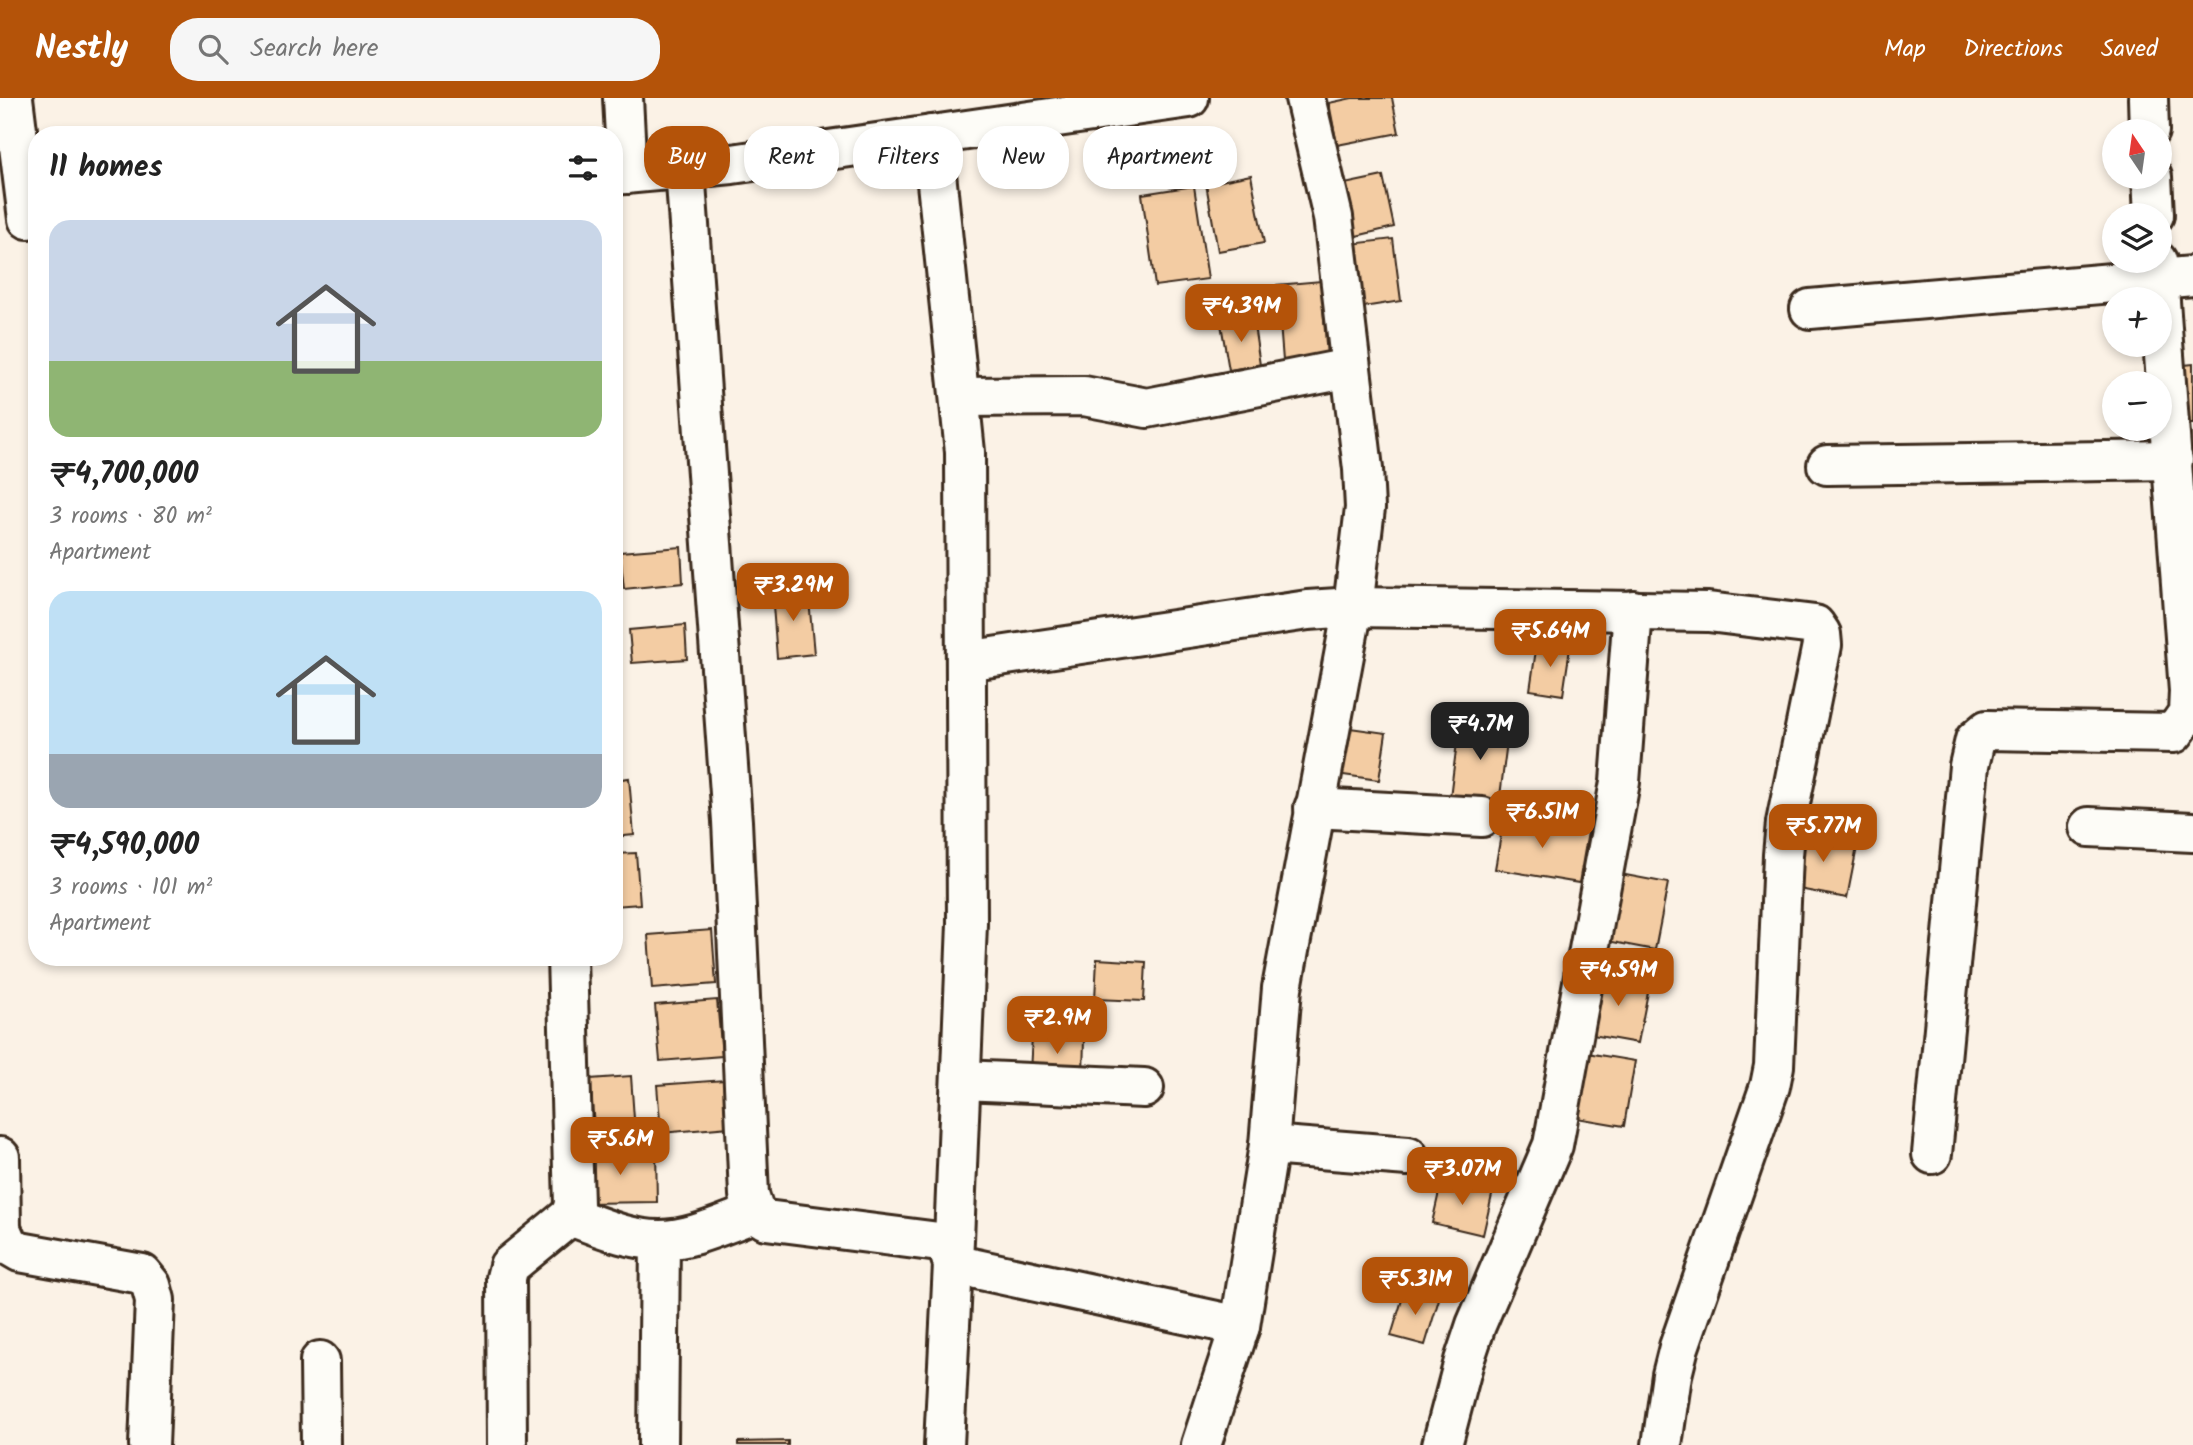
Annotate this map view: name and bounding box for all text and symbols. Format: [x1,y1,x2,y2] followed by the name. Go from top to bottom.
[170,18,660,81] search box
[35,23,128,76] text: Nestly
[250,28,378,70] text: Search here
[194,30,232,68] icon: search
[1884,30,1926,69] text: Map
[1964,30,2063,69] text: Directions
[2101,30,2158,69] text: Saved
[2102,119,2172,189] north arrow
[2102,119,2172,441] map controls
[644,126,730,189] chip: Buy
[744,126,839,189] chip: Rent
[853,126,963,189] chip: Filters
[977,126,1069,189] chip: New
[1083,126,1237,189] chip: Apartment
[49,144,162,192] text: 11 homes
[564,149,602,187] icon: filters
[2102,203,2172,273] button: layers
[263,266,389,392] icon: home
[1184,285,1298,344] pin: ₹4.39M
[2102,287,2172,357] button: +
[1201,289,1281,325] text: ₹4.39M
[2102,371,2172,441] button: −
[49,451,198,499] text: ₹4,700,000
[49,499,212,535] text: 3 rooms · 80 m²
[49,535,151,571] text: Apartment
[736,564,850,623] pin: ₹3.29M
[753,568,833,604] text: ₹3.29M
[1493,610,1607,669] pin: ₹5.64M
[1510,614,1590,650] text: ₹5.64M
[263,637,389,763] icon: home
[1431,702,1529,762] pin: ₹4.7M
[1447,707,1513,743] text: ₹4.7M
[1485,790,1599,850] pin: ₹6.51M
[1505,795,1579,831] text: ₹6.51M
[1766,804,1880,864] pin: ₹5.77M
[1785,809,1861,845] text: ₹5.77M
[49,822,199,870] text: ₹4,590,000
[49,870,212,906] text: 3 rooms · 101 m²
[49,906,151,942] text: Apartment
[1561,948,1675,1008] pin: ₹4.59M
[1579,953,1657,989] text: ₹4.59M
[1008,996,1106,1056] pin: ₹2.9M
[1023,1001,1091,1037] text: ₹2.9M
[571,1118,669,1177] pin: ₹5.6M
[587,1122,653,1158] text: ₹5.6M
[1405,1148,1519,1207] pin: ₹3.07M
[1423,1152,1501,1188] text: ₹3.07M
[1358,1258,1472,1317] pin: ₹5.31M
[1378,1262,1452,1298] text: ₹5.31M

